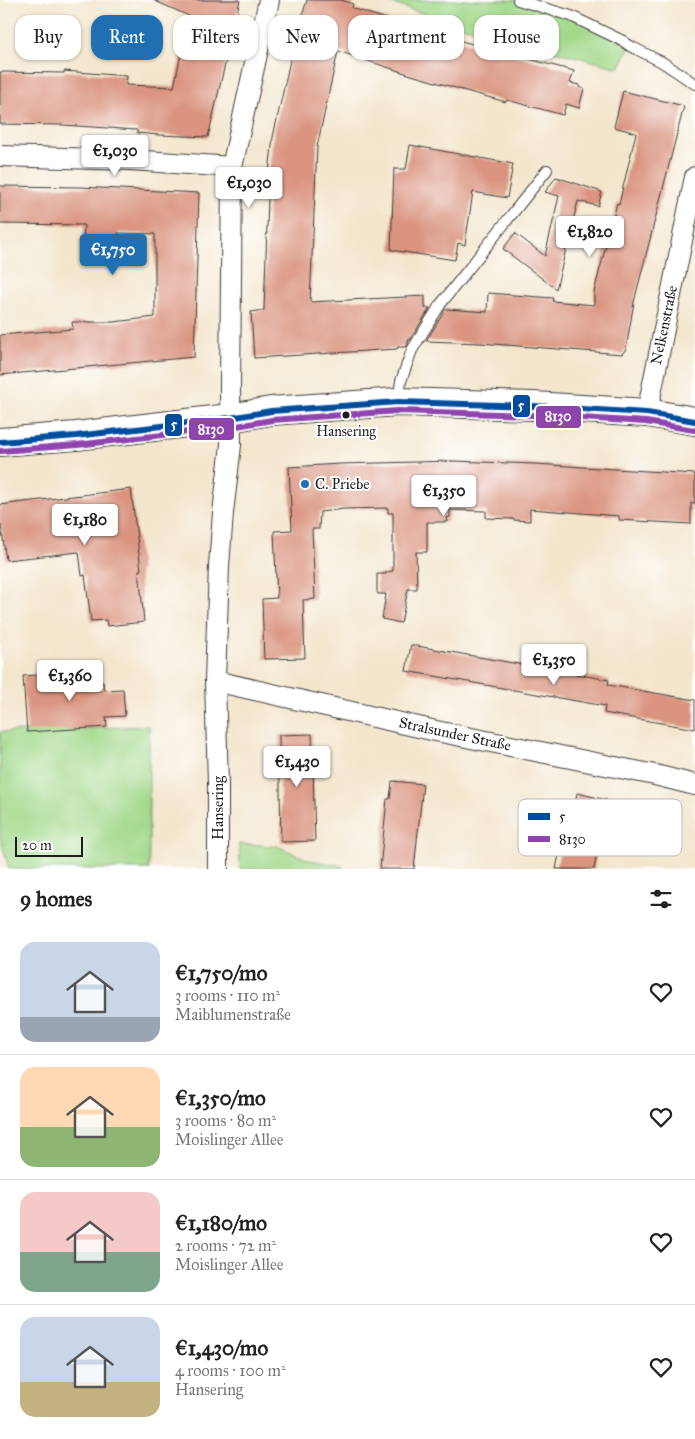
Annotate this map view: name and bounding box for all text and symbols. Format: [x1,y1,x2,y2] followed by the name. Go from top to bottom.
[15,15,81,60] chip: Buy
[91,15,163,60] chip: Rent
[173,15,258,60] chip: Filters
[268,15,338,60] chip: New
[348,15,464,60] chip: Apartment
[474,15,559,60] chip: House
[74,134,156,177] pin: €1,030
[92,141,138,160] text: €1,030
[208,166,290,209] pin: €1,030
[226,173,272,192] text: €1,030
[549,216,631,258] pin: €1,820
[567,222,613,241] text: €1,820
[72,234,154,276] pin: €1,750
[91,240,135,259] text: €1,750
[647,284,681,366] street label: Nelkenstraße
[512,394,531,418] line badge: 5
[518,397,525,414] text: 5
[535,405,582,429] line badge: 8130
[545,408,571,426] text: 8130
[341,410,351,420] marker: Hansering
[164,413,183,437] line badge: 5
[171,416,178,433] text: 5
[188,417,235,441] line badge: 8130
[198,421,224,439] text: 8130
[316,423,376,440] place label: Hansering
[403,474,485,517] pin: €1,350
[315,475,370,493] place label: C. Priebe
[299,478,311,490] marker: C. Priebe
[422,481,466,500] text: €1,350
[44,504,126,546] pin: €1,180
[63,510,107,529] text: €1,180
[513,644,595,686] pin: €1,350
[532,650,576,669] text: €1,350
[29,660,111,702] pin: €1,360
[48,666,92,685] text: €1,360
[397,713,513,755] street label: Stralsunder Straße
[256,746,338,788] pin: €1,430
[274,752,320,771] text: €1,430
[209,775,227,840] street label: Hansering
[518,799,682,856] legend
[559,808,566,825] text: 5
[559,831,586,848] text: 8130
[15,834,82,857] scale bar
[22,837,52,854] text: 20 m
[647,885,675,913] icon: filters
[20,886,92,912] text: 9 homes
[175,960,267,986] text: €1,750/mo
[60,962,120,1022] icon: home
[647,978,675,1006] icon: heart
[175,986,280,1005] text: 3 rooms · 110 m²
[175,1005,291,1024] text: Maiblumenstraße
[175,1085,266,1111] text: €1,350/mo
[60,1087,120,1147] icon: home
[647,1103,675,1131] icon: heart
[175,1111,276,1130] text: 3 rooms · 80 m²
[175,1130,283,1149] text: Moislinger Allee
[175,1210,267,1236] text: €1,180/mo
[60,1212,120,1272] icon: home
[647,1228,675,1256] icon: heart
[175,1236,276,1255] text: 2 rooms · 72 m²
[175,1255,283,1274] text: Moislinger Allee
[175,1335,268,1361] text: €1,430/mo
[60,1337,120,1397] icon: home
[647,1353,675,1381] icon: heart
[175,1361,286,1380] text: 4 rooms · 100 m²
[175,1380,243,1399] text: Hansering

